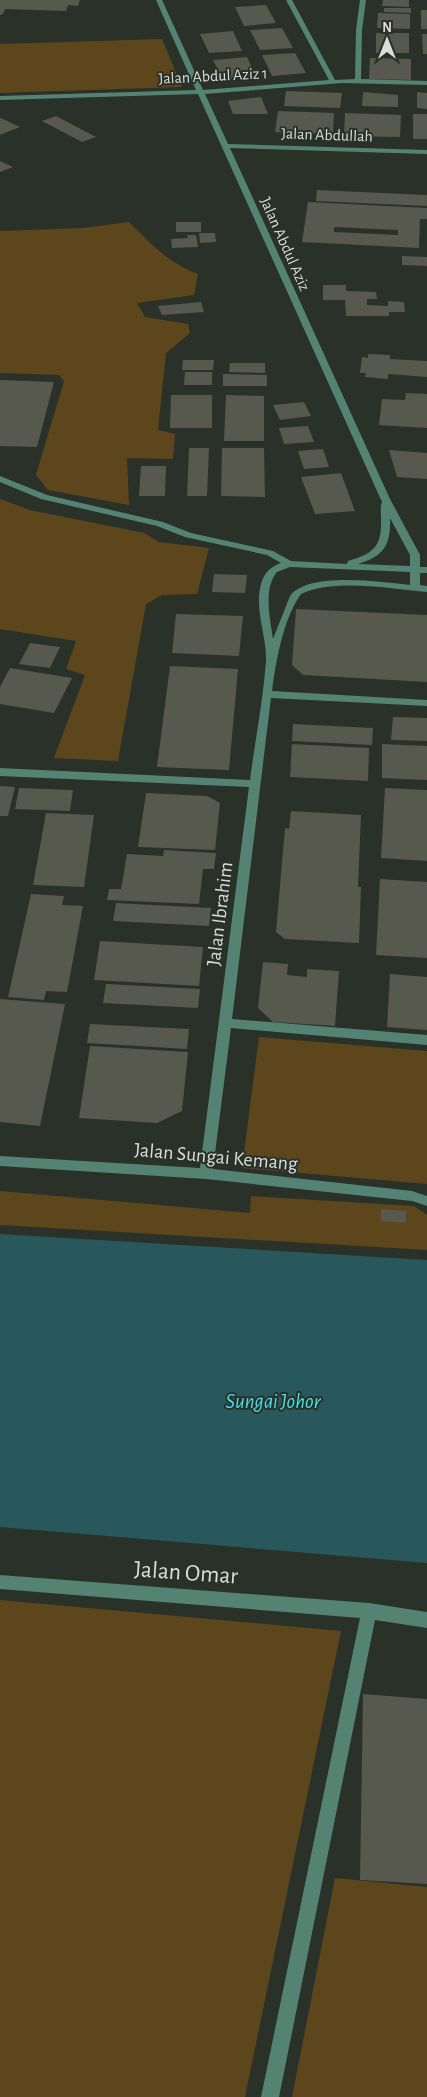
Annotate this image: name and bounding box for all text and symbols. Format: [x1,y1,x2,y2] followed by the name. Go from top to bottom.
[362,15,412,65] north arrow
[382,21,392,35] text: N
[158,65,268,87] street label: Jalan Abdul Aziz 1
[281,125,373,145] street label: Jalan Abdullah
[257,195,313,294] street label: Jalan Abdul Aziz
[204,861,236,967] street label: Jalan Ibrahim
[133,1140,299,1174] street label: Jalan Sungai Kemang
[225,1391,322,1412] water label: Sungai Johor
[133,1557,239,1589] street label: Jalan Omar

